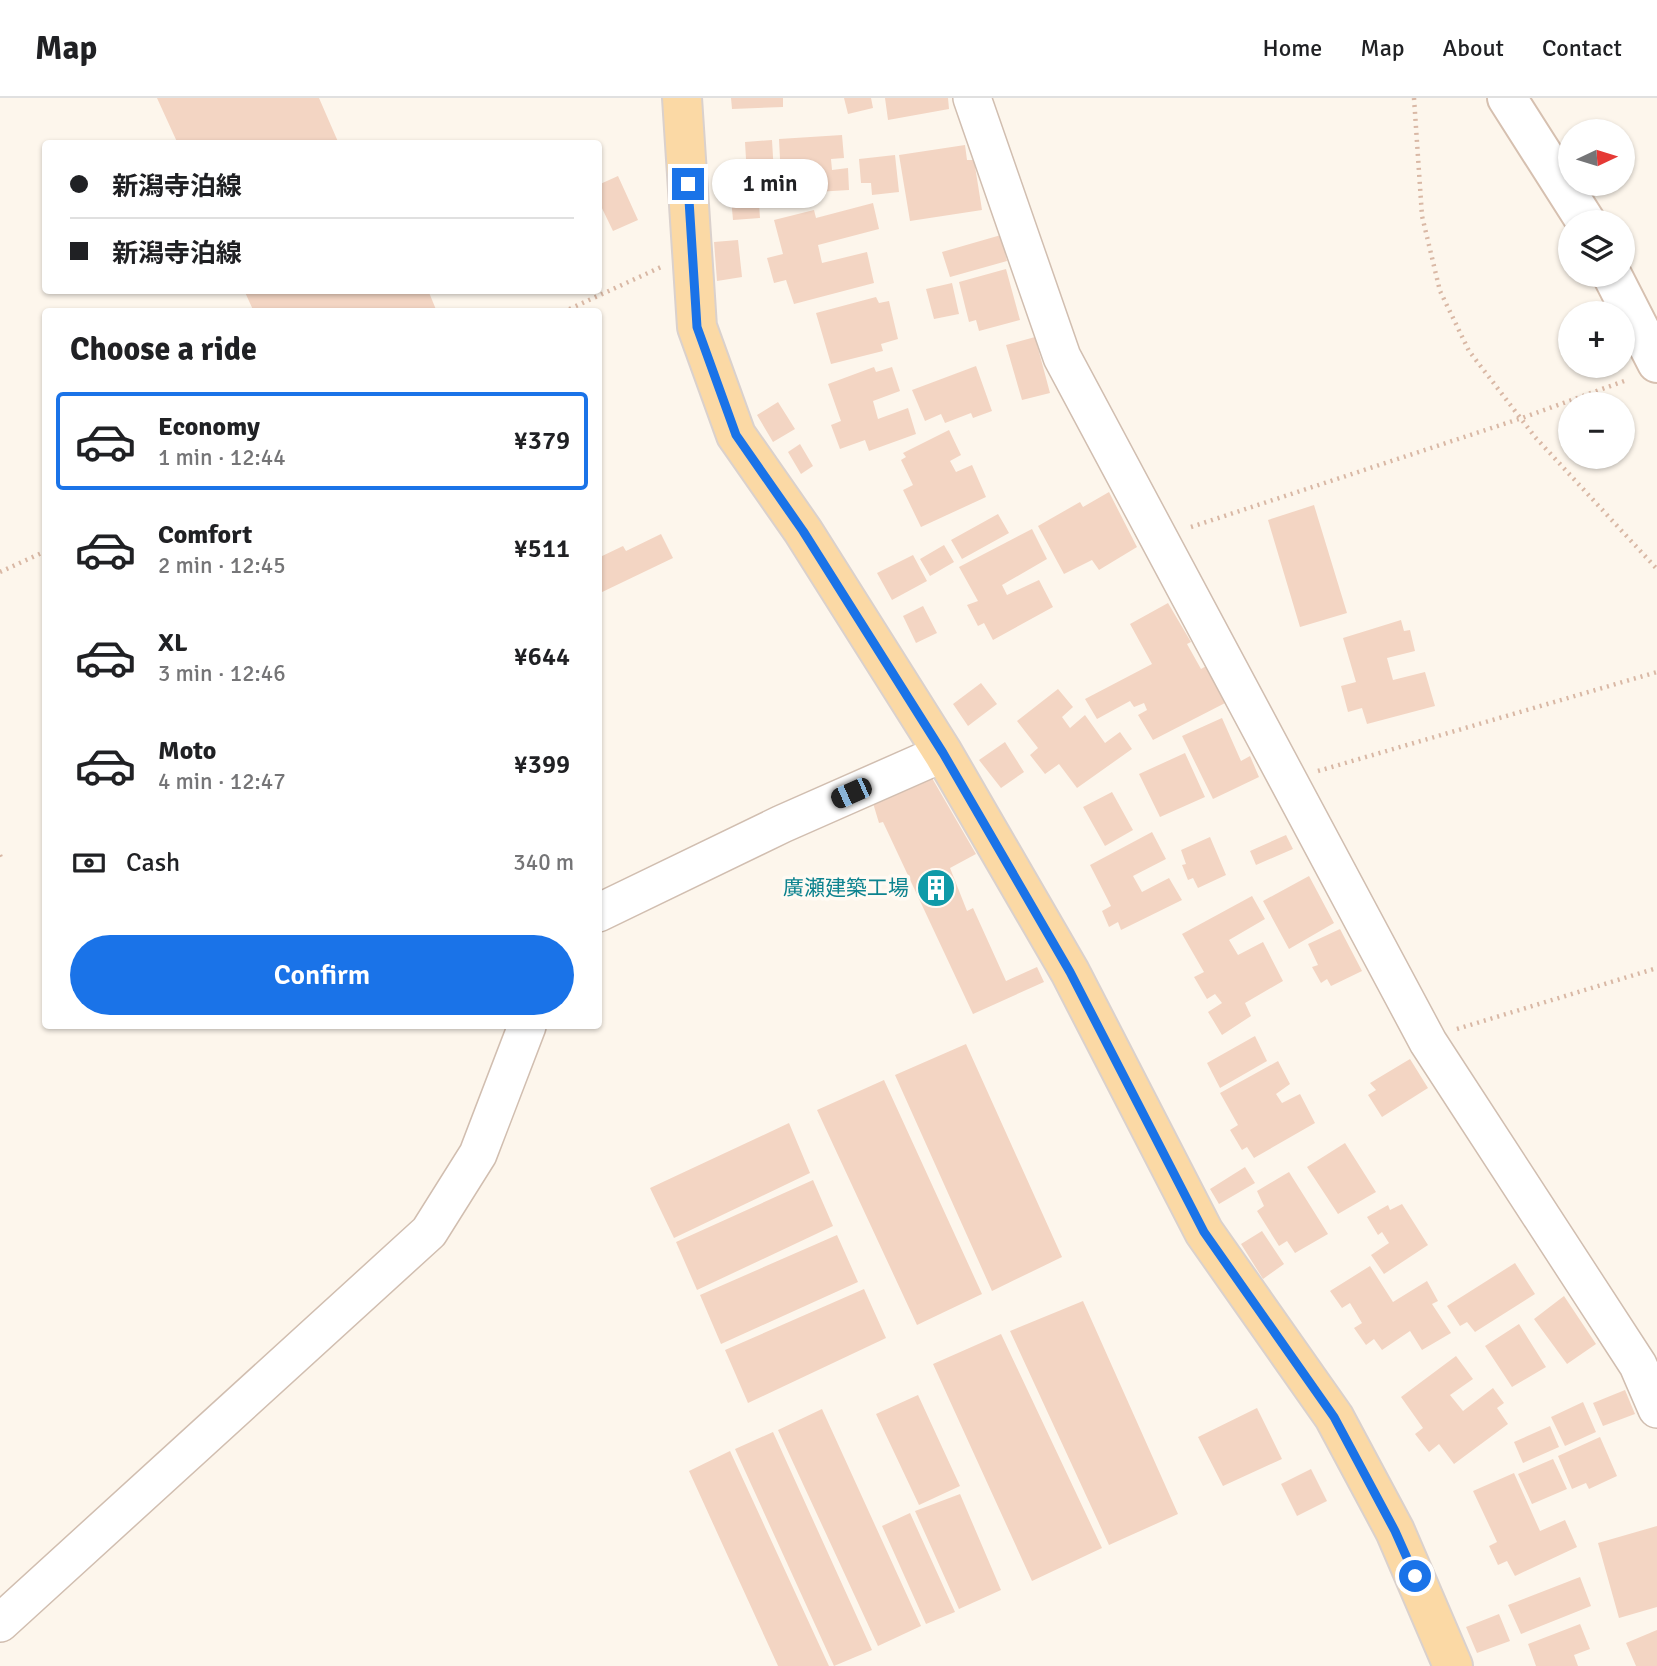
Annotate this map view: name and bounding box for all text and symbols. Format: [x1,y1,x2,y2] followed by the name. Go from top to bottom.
[35,28,97,69] text: Map
[1262,33,1322,63] text: Home
[1360,33,1405,63] text: Map
[1443,33,1504,63] text: About
[1542,33,1622,63] text: Contact
[1558,119,1634,196] north arrow
[1558,119,1635,469] map controls
[712,160,828,208] callout: 1 min
[672,168,704,200] route end
[742,169,798,198] text: 1 min
[112,171,242,203] text: 新潟寺泊線
[1558,210,1635,287] button: layers
[112,238,242,270] text: 新潟寺泊線
[1558,301,1635,378] button: +
[70,330,257,369] text: Choose a ride
[1558,392,1635,469] button: −
[74,410,137,473] icon: car
[158,411,260,443] text: Economy
[514,425,570,457] text: ¥379
[158,443,286,472] text: 1 min · 12:44
[74,518,137,581] icon: car
[158,519,252,551] text: Comfort
[514,533,570,565] text: ¥511
[158,551,286,580] text: 2 min · 12:45
[74,626,137,689] icon: car
[158,627,188,659] text: XL
[514,641,570,673] text: ¥644
[158,659,286,688] text: 3 min · 12:46
[74,734,137,797] icon: car
[158,735,216,767] text: Moto
[514,749,570,781] text: ¥399
[158,767,286,796] text: 4 min · 12:47
[828,775,875,811] car
[70,844,108,882] icon: cash
[126,847,180,879] text: Cash
[513,848,574,877] text: 340 m
[915,867,957,909] building icon: 廣瀬建築工場
[783,875,909,901] place label: 廣瀬建築工場
[70,935,574,1015] button: Confirm
[1399,1560,1431,1592] route start

